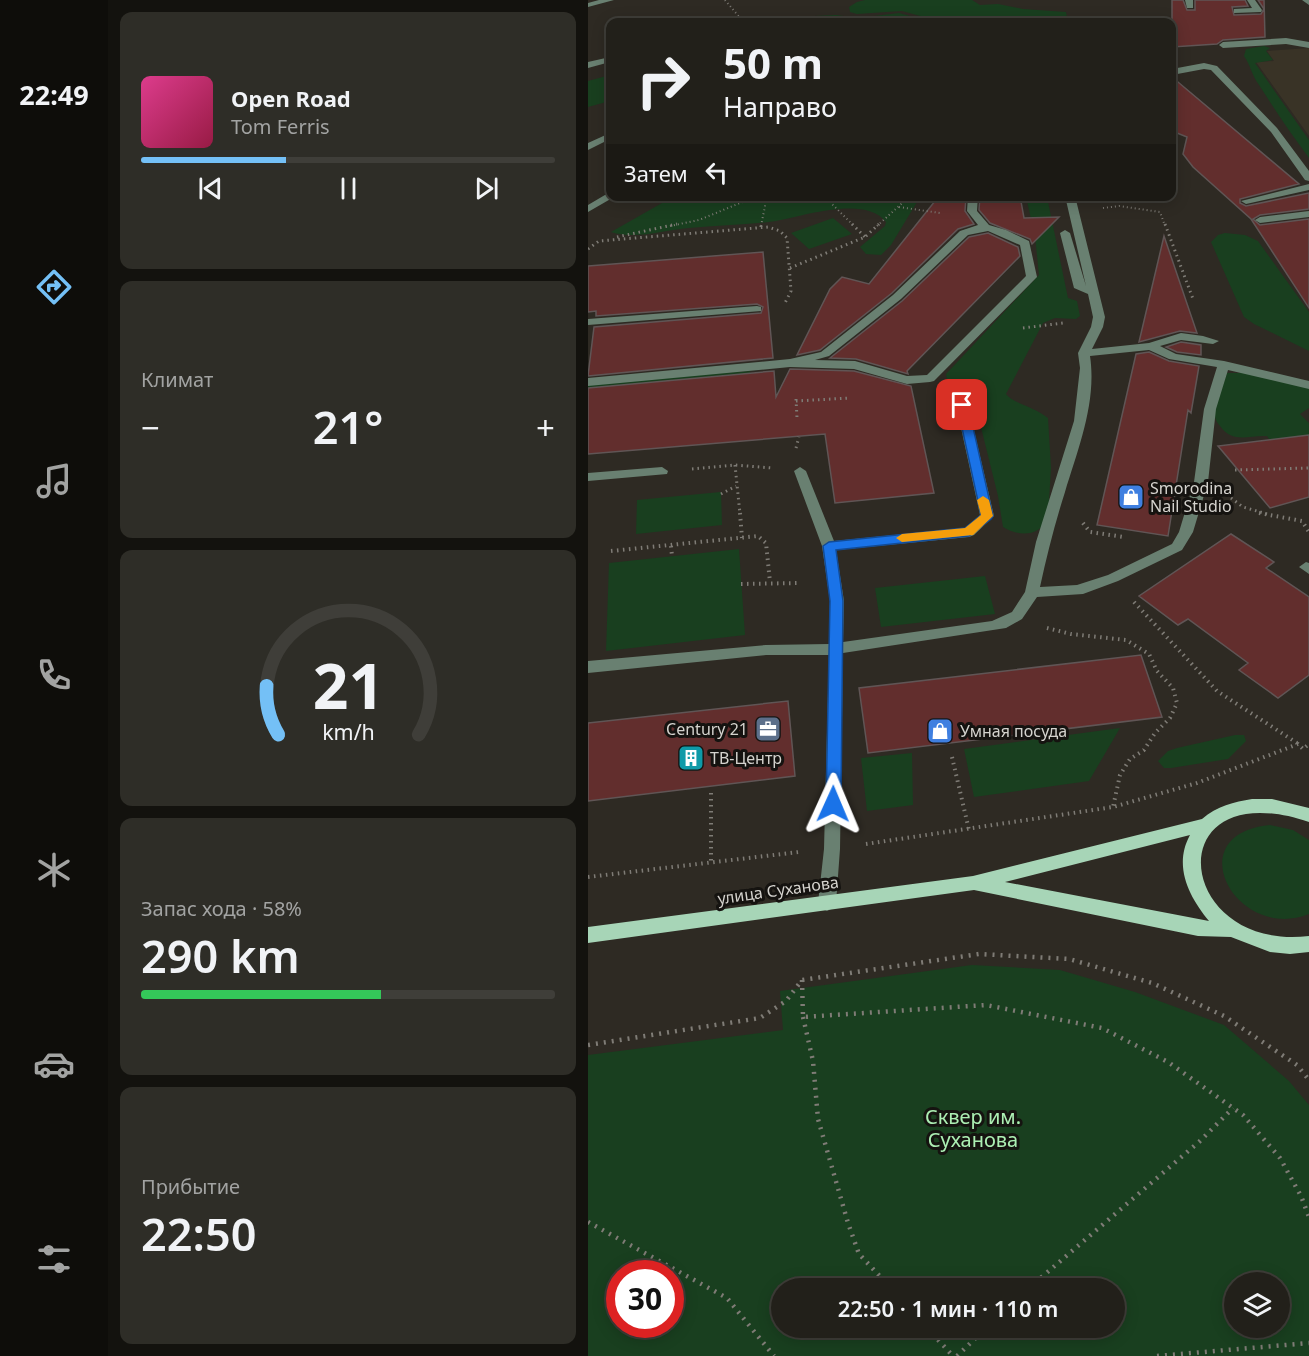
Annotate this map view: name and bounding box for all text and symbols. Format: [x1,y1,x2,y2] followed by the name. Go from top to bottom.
[723,34,823,91] text: 50 m
[624,42,702,120] icon: right
[19,76,89,113] text: 22:49
[231,83,351,113] text: Open Road
[723,88,837,125] text: Направо
[231,113,330,140] text: Tom Ferris
[700,156,733,189] icon: left
[624,158,688,188] text: Затем
[194,172,227,205] icon: previous
[332,172,365,205] icon: pause
[470,172,503,205] icon: next
[33,266,75,308] icon: directions
[141,366,213,393] text: Климат
[936,379,987,430] pin
[945,388,978,421] icon: arrive
[313,396,383,457] text: 21°
[141,405,160,450] text: −
[536,405,555,450] text: +
[33,460,75,502] icon: music
[1150,477,1232,517] place label: Smorodina Nail Studio
[1116,482,1146,512] shop icon: Smorodina Nail Studio
[312,642,384,727] text: 21
[33,654,75,696] icon: phone
[753,714,783,744] office icon: Century 21
[925,716,955,746] shop icon: Умная посуда
[322,717,374,746] text: km/h
[666,718,748,740] place label: Century 21
[960,720,1067,742] place label: Умная посуда
[676,743,706,773] building icon: ТВ-Центр
[710,747,782,769] place label: ТВ-Центр
[801,772,865,836] position arrow
[33,849,75,891] icon: climate
[716,871,840,909] street label: улица Суханова
[141,895,302,922] text: Запас хода · 58%
[141,925,300,986] text: 290 km
[33,1043,75,1085] icon: car
[925,1103,1021,1153] park label: Сквер им. Суханова
[141,1173,240,1200] text: Прибытие
[141,1203,256,1264] text: 22:50
[33,1238,75,1280] icon: filters
[606,1260,684,1338] speed limit sign: 30
[1224,1272,1290,1338] map controls
[1224,1272,1290,1338] button: layers
[838,1293,1058,1323] text: 22:50 · 1 мин · 110 m

